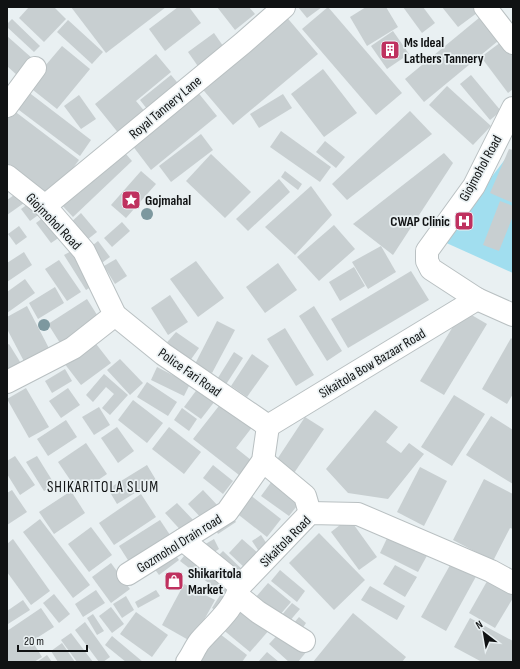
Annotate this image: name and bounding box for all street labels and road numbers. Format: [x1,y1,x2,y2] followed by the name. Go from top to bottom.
[126,72,205,143] street label: Royal Tannery Lane
[455,132,506,204] street label: Giojmohol Road
[22,189,85,254] street label: Giojmohol Road
[316,325,429,402] street label: Sikaitola Bow Bazaar Road
[155,344,225,400] street label: Police Fari Road
[134,510,225,576] street label: Gozmohol Drain road
[256,512,315,571] street label: Sikaitola Road

